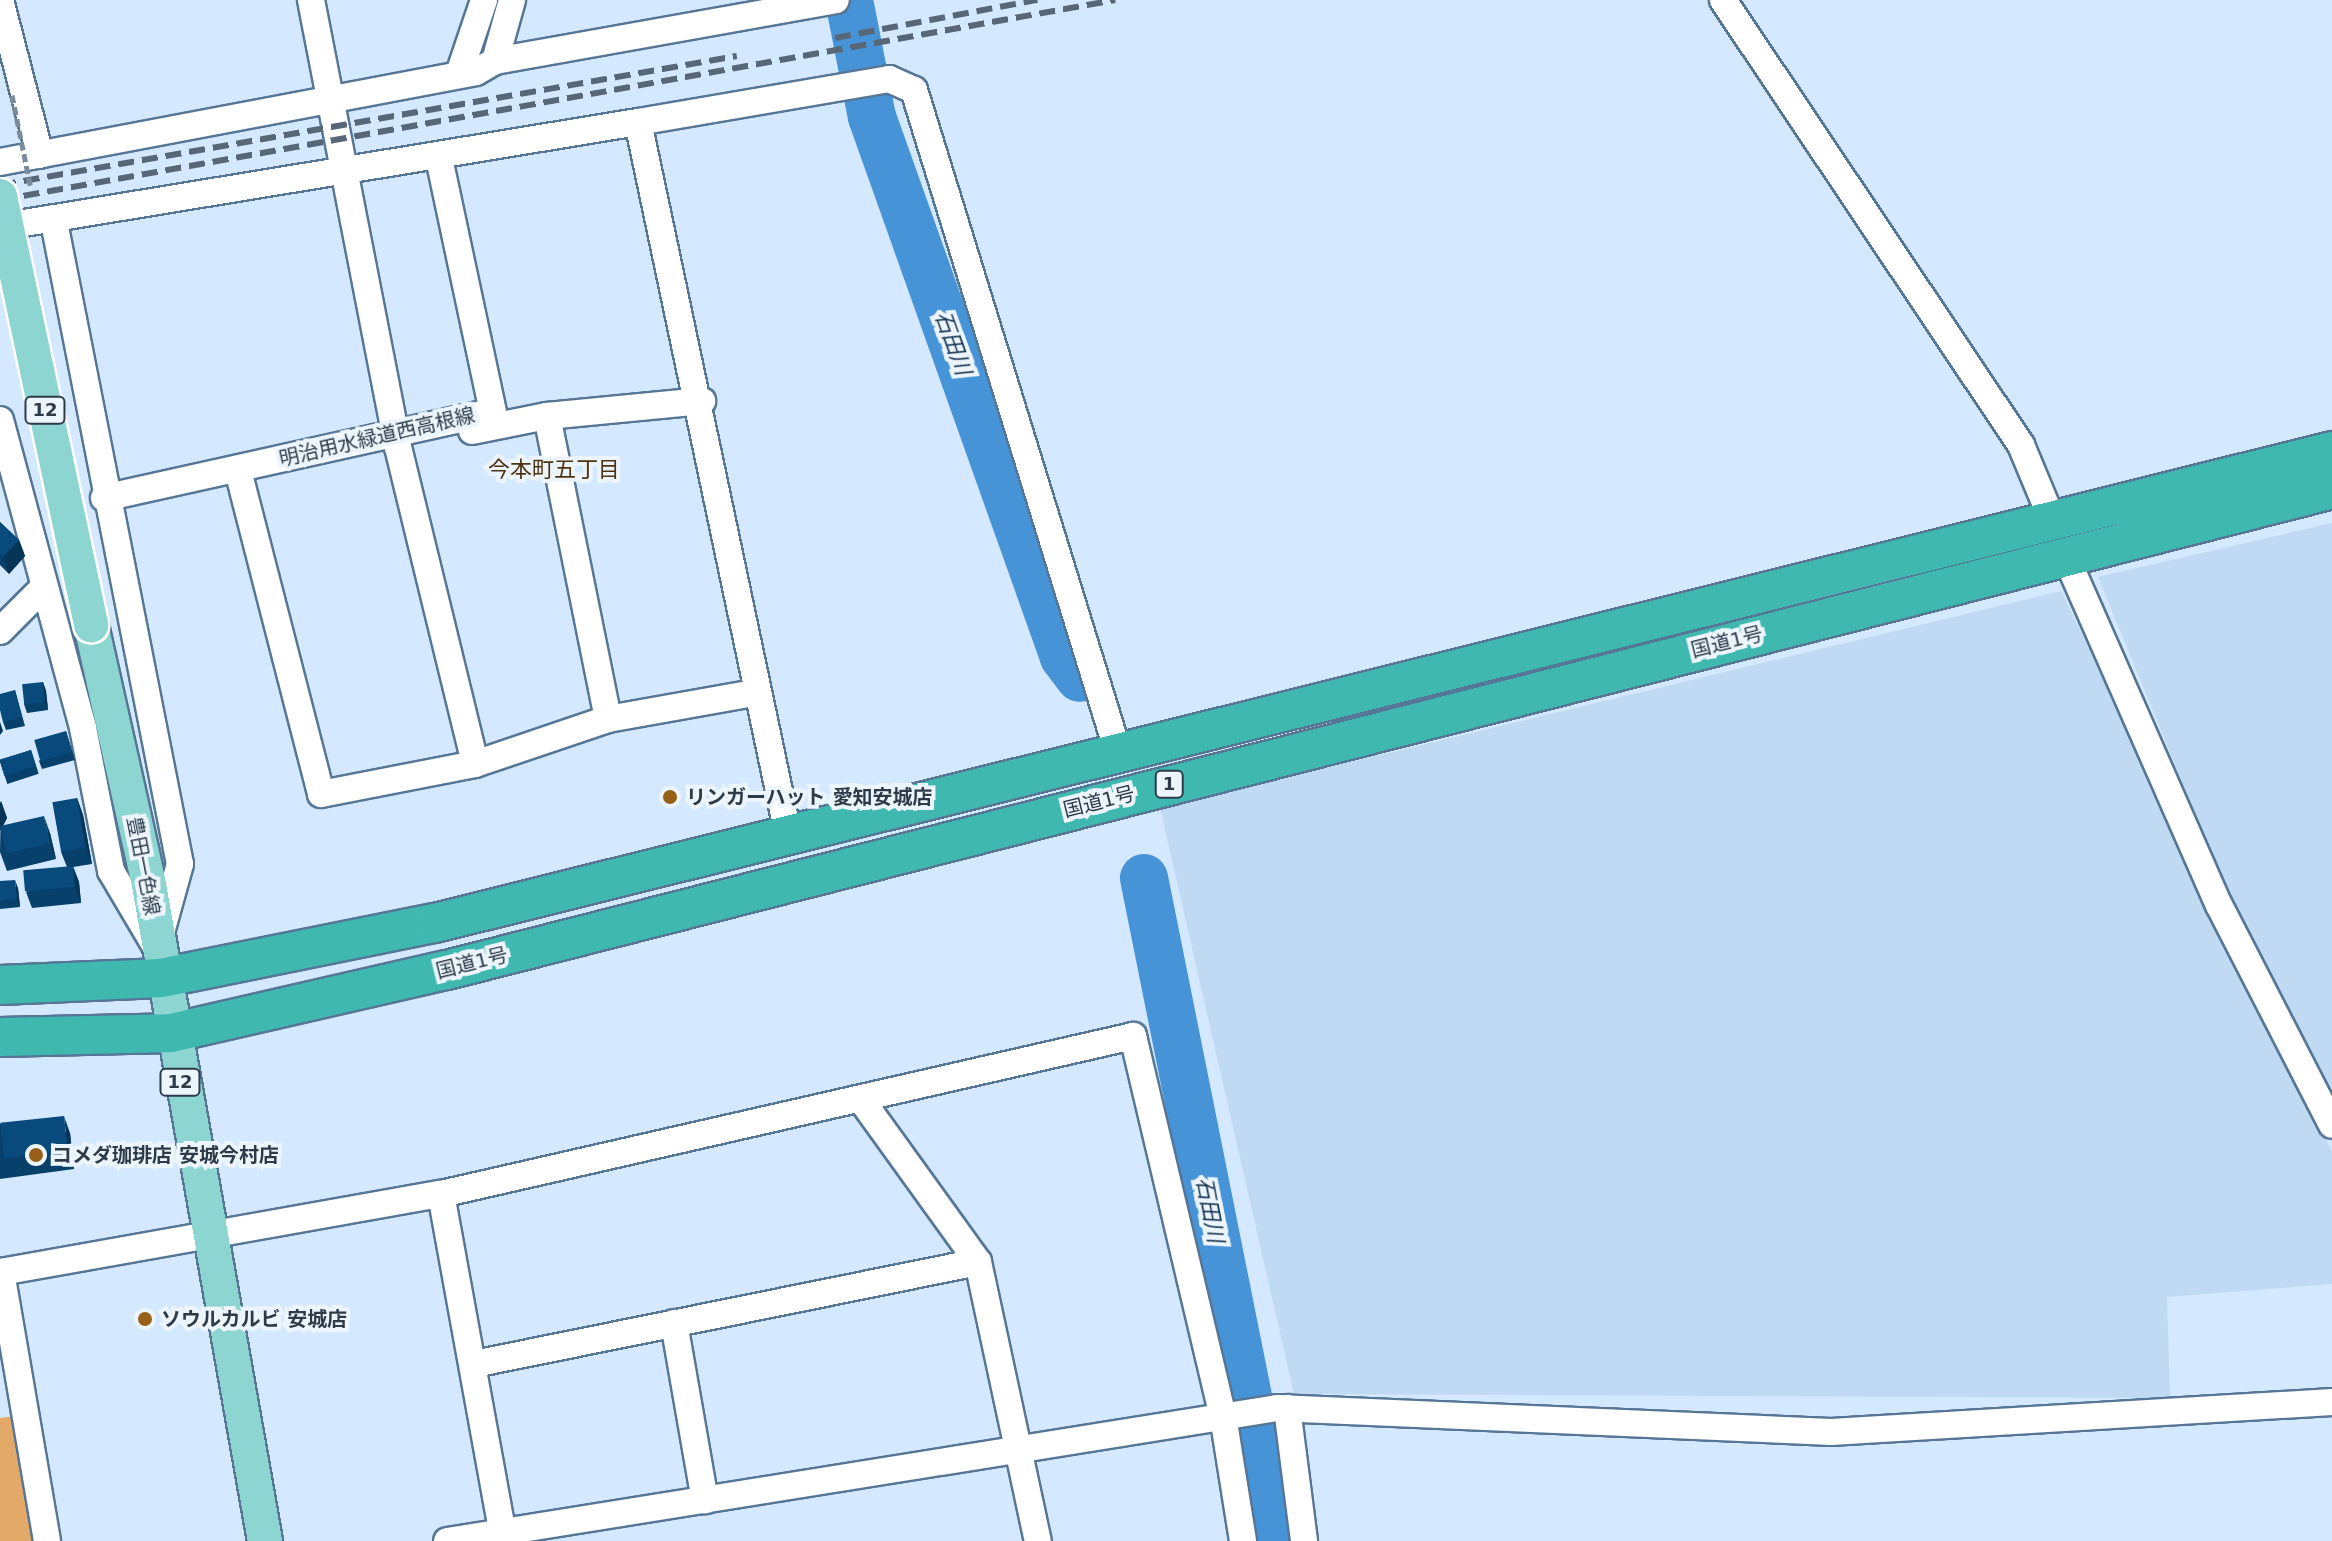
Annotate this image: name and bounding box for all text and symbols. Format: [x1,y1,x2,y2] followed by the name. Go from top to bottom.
[929,307,977,379] water label: 石田川
[23,396,67,424] road number: 12
[277,403,477,471] street label: 明治用水緑道西高根線
[488,457,620,483] district label: 今本町五丁目
[1689,622,1765,662] street label: 国道1号
[1153,770,1185,798] road number: 1
[1061,782,1137,822] street label: 国道1号
[686,785,933,809] place label: リンガーハット 愛知安城店
[661,788,679,806] marker: リンガーハット 愛知安城店
[122,815,164,917] street label: 豊田一色線
[434,943,510,983] street label: 国道1号
[158,1068,202,1096] road number: 12
[52,1143,279,1167] place label: コメダ珈琲店 安城今村店
[27,1146,45,1164] marker: コメダ珈琲店 安城今村店
[1191,1175,1229,1245] water label: 石田川
[161,1307,348,1331] place label: ソウルカルビ 安城店
[136,1310,154,1328] marker: ソウルカルビ 安城店

